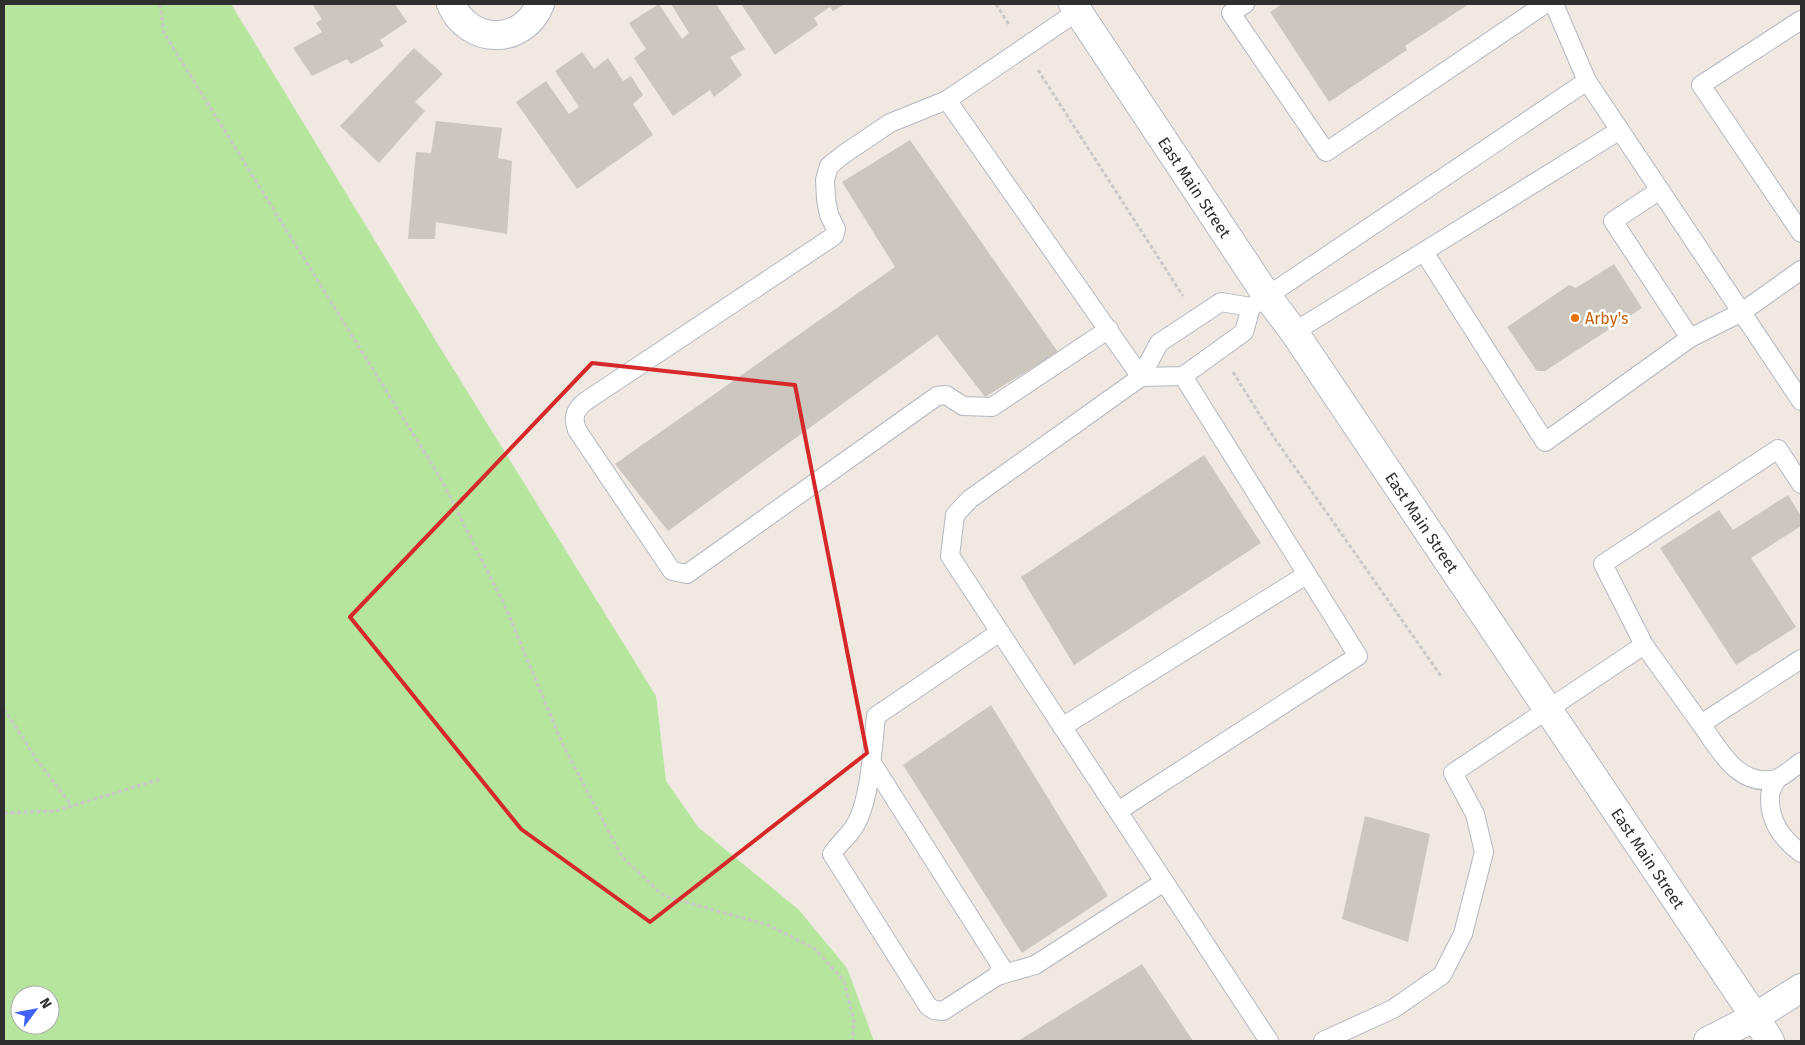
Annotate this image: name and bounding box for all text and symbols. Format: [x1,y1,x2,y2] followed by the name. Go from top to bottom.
[1154,133,1235,242] street label: East Main Street
[1585,309,1628,328] place label: Arby's
[1569,312,1581,324] marker: Arby's
[1381,468,1463,576] street label: East Main Street
[1608,804,1689,912] street label: East Main Street
[10,985,60,1035] north arrow
[36,995,55,1012] text: N

